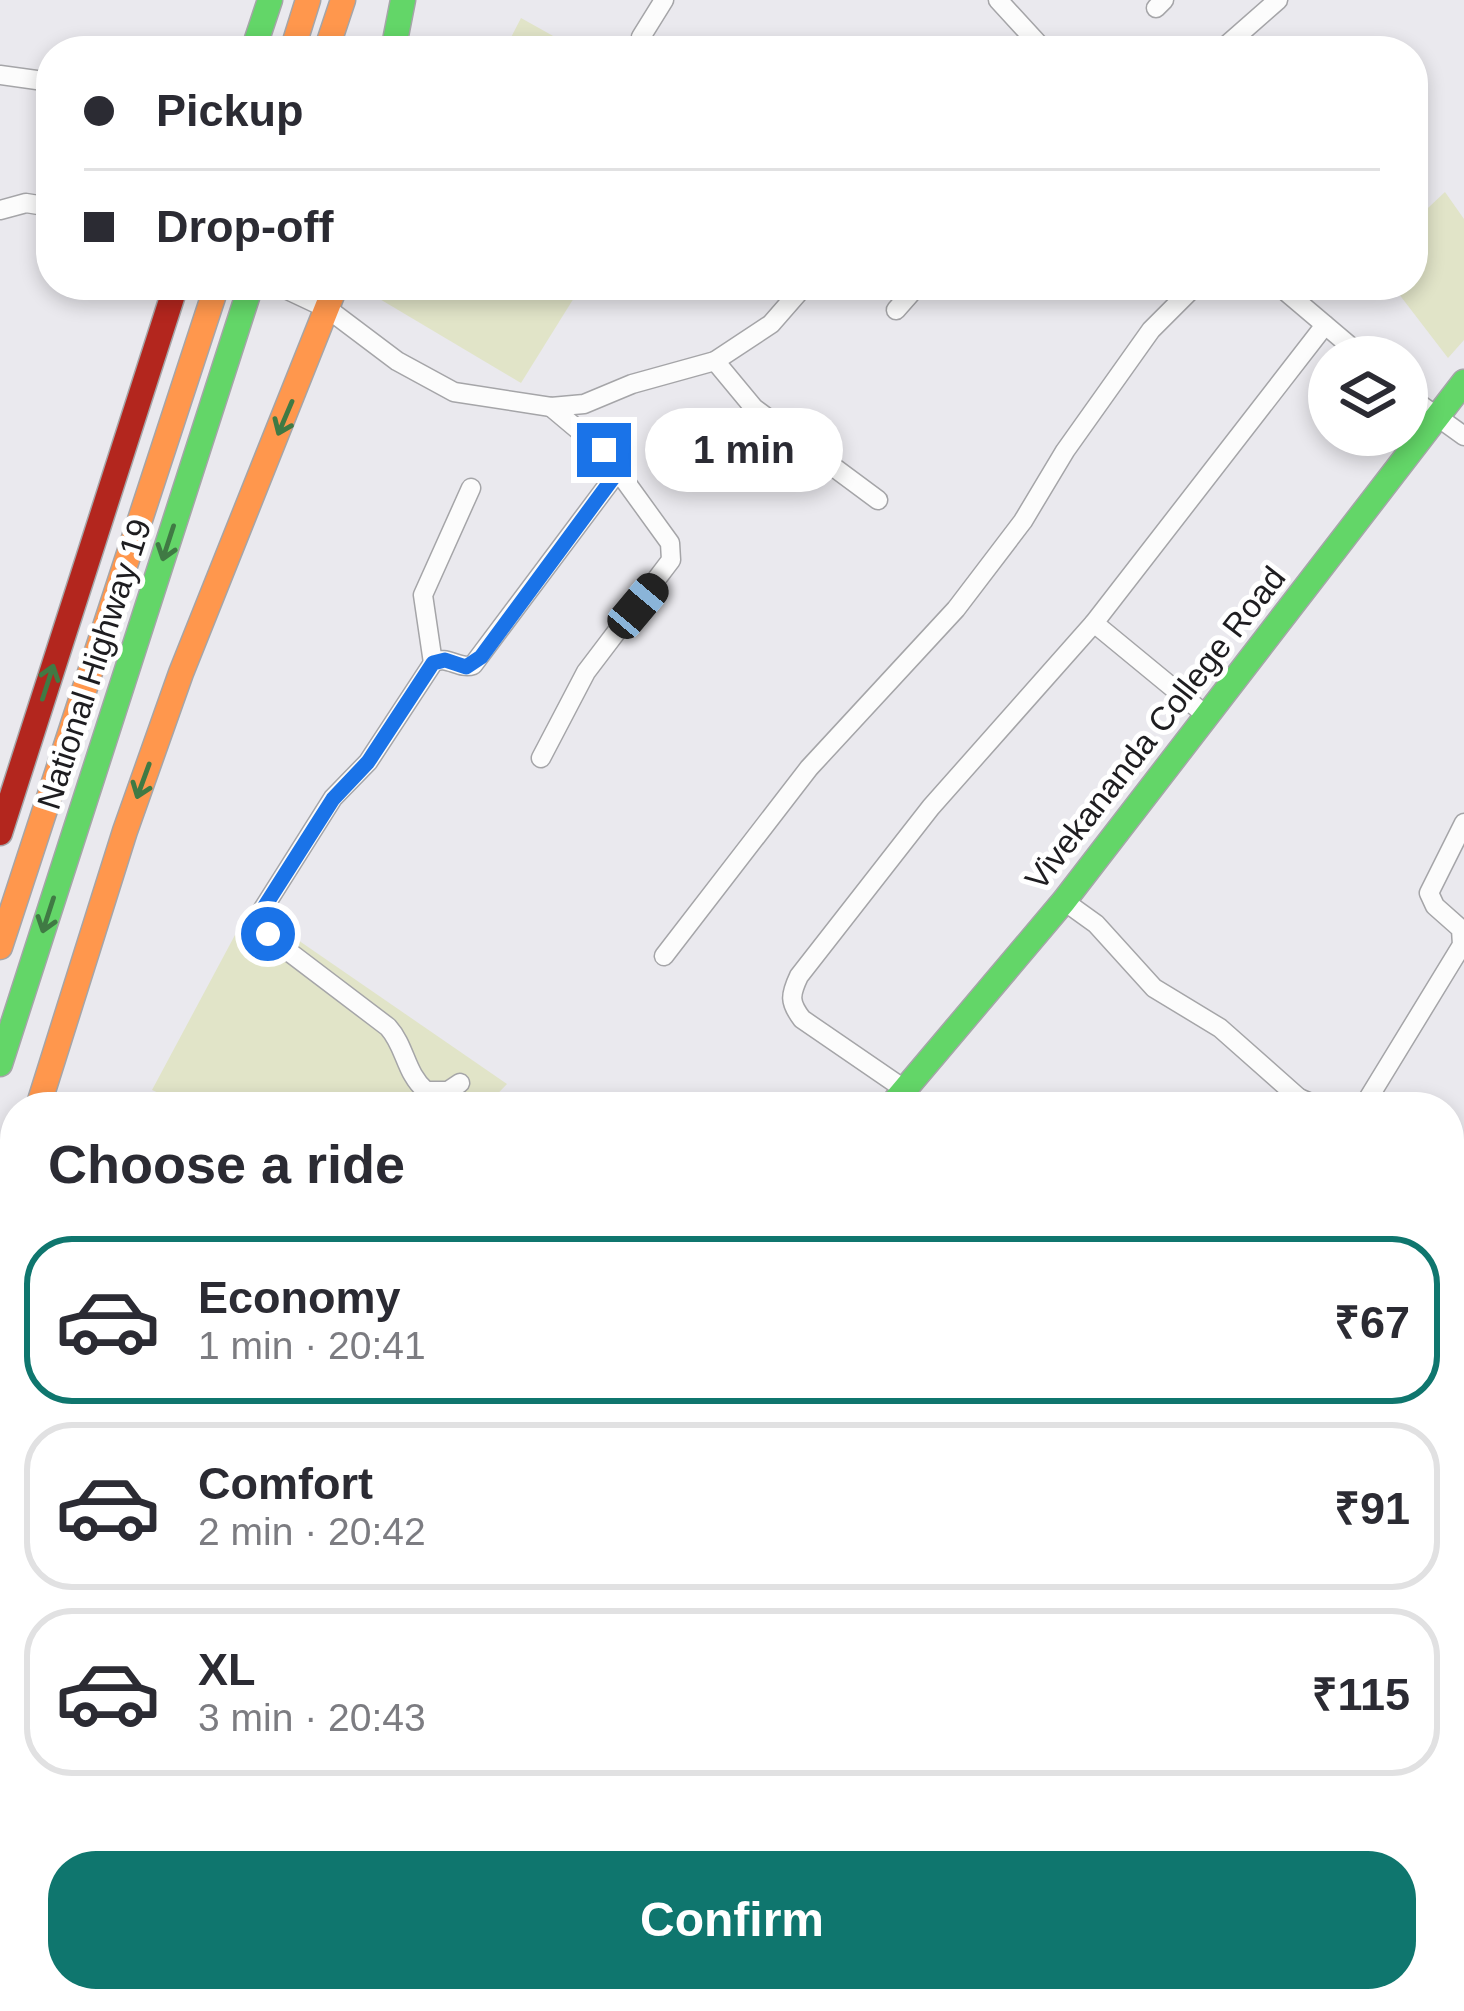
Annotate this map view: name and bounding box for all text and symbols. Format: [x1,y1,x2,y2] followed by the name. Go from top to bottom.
[156,85,304,136] text: Pickup
[156,201,333,252] text: Drop-off
[1308,336,1428,456] map controls
[1308,336,1428,456] button: layers
[273,399,294,436] one-way arrow
[646,408,844,492] callout: 1 min
[577,423,631,477] route end
[693,428,795,471] text: 1 min
[30,514,158,814] street label: National Highway 19
[156,523,178,561] one-way arrow
[1017,559,1293,897] street label: Vivekananda College Road
[601,567,675,645] car
[39,664,61,702] one-way arrow
[131,762,152,799] one-way arrow
[36,895,58,933] one-way arrow
[241,907,295,961] route start
[48,1134,405,1194] text: Choose a ride
[54,1266,162,1374] icon: car
[198,1272,401,1323] text: Economy
[1334,1297,1410,1348] text: ₹67
[198,1324,426,1367] text: 1 min · 20:41
[54,1452,162,1560] icon: car
[198,1458,373,1509] text: Comfort
[1334,1483,1410,1534] text: ₹91
[198,1510,426,1553] text: 2 min · 20:42
[54,1638,162,1746] icon: car
[198,1644,256,1695] text: XL
[1312,1669,1410,1720] text: ₹115
[198,1696,426,1739] text: 3 min · 20:43
[48,1851,1416,1989] button: Confirm

